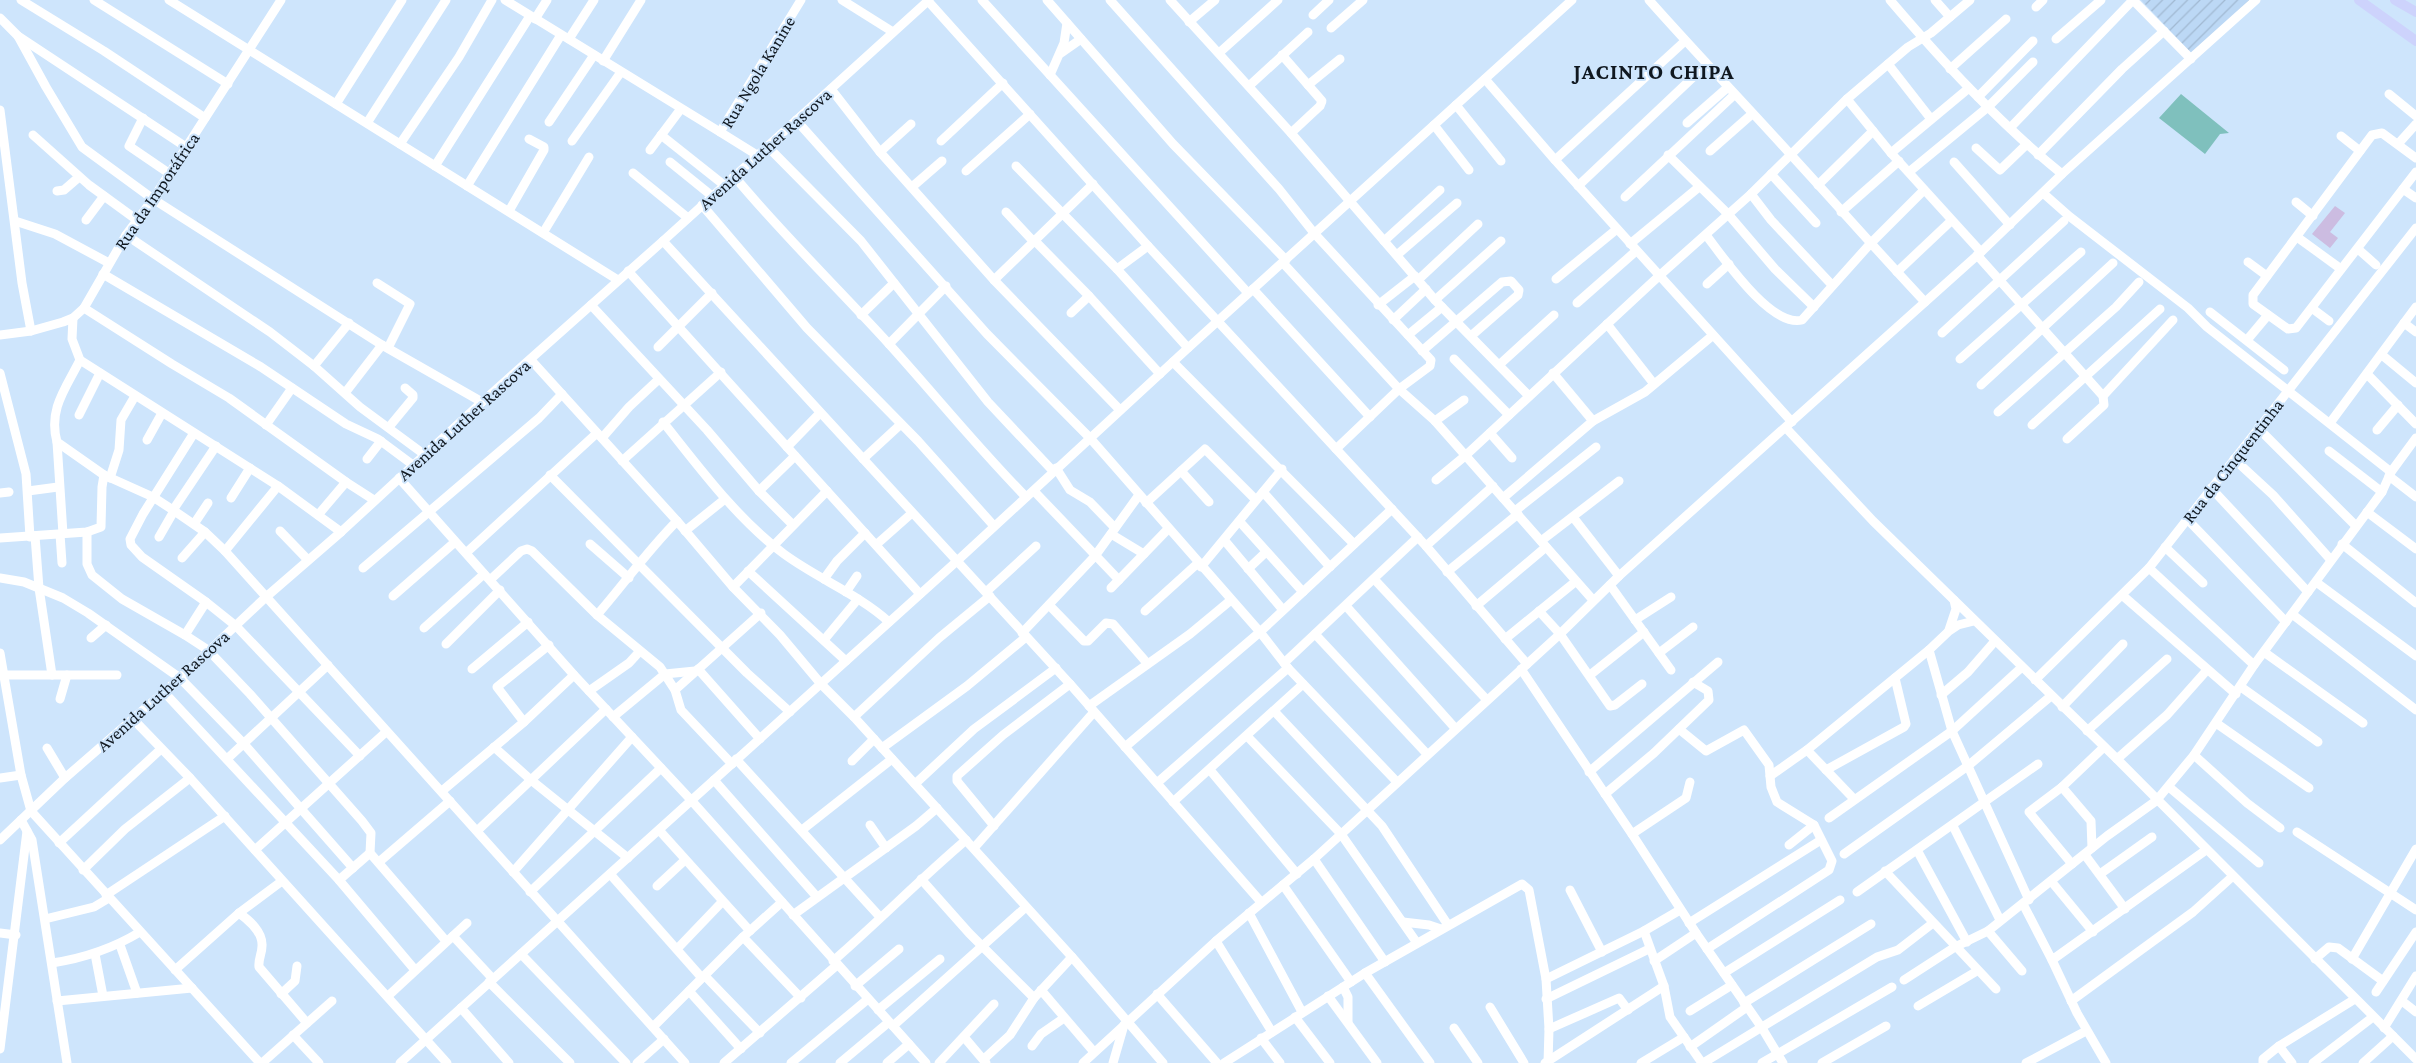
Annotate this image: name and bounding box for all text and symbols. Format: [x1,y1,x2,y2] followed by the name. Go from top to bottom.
[717,12,799,132] street label: Rua Ngola Kanine
[1571,59,1735,84] district label: JACINTO CHIPA
[695,84,835,214] street label: Avenida Luther Rascova
[110,129,204,253] street label: Rua da Imporáfrica
[394,355,534,485] street label: Avenida Luther Rascova
[2178,395,2288,527] street label: Rua da Cinquentinha
[93,626,233,756] street label: Avenida Luther Rascova

